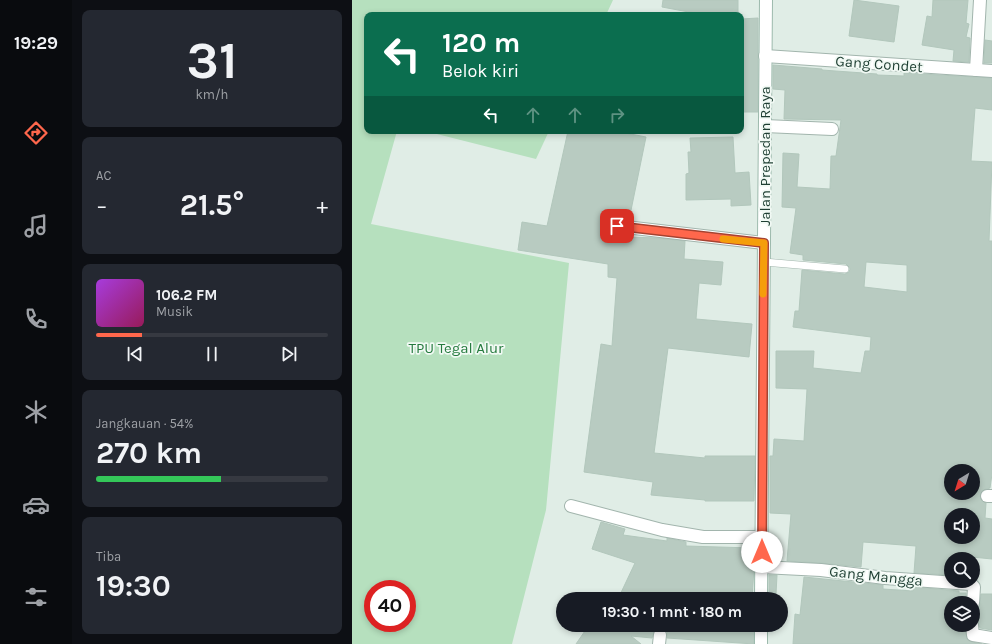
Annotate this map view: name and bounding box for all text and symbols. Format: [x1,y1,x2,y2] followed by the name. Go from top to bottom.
[442,26,520,59] text: 120 m
[376,28,428,80] icon: left
[187,30,237,91] text: 31
[14,32,58,54] text: 19:29
[835,52,924,76] street label: Gang Condet
[442,60,519,82] text: Belok kiri
[756,86,774,226] street label: Jalan Prepedan Raya
[196,87,228,102] text: km/h
[480,104,502,126] icon: left
[522,104,544,126] icon: ahead
[564,104,586,126] icon: ahead
[606,104,628,126] icon: right
[22,119,50,147] icon: directions
[96,168,111,183] text: AC
[180,187,244,223] text: 21.5°
[96,193,108,219] text: −
[316,193,328,219] text: +
[600,209,634,243] pin
[22,212,50,240] icon: music
[606,215,628,237] icon: arrive
[156,286,217,304] text: 106.2 FM
[156,304,193,319] text: Musik
[22,305,50,333] icon: phone
[408,339,504,357] park label: TPU Tegal Alur
[124,343,146,365] icon: previous
[201,343,223,365] icon: pause
[278,343,300,365] icon: next
[22,398,50,426] icon: climate
[96,416,193,431] text: Jangkauan · 54%
[96,435,202,471] text: 270 km
[944,464,980,500] north arrow
[944,464,980,632] map controls
[22,491,50,519] icon: car
[944,508,980,544] button: sound
[741,531,783,573] position arrow
[96,549,121,564] text: Tiba
[944,552,980,588] button: search
[828,562,924,590] street label: Gang Mangga
[96,568,171,604] text: 19:30
[364,580,416,632] speed limit sign: 40
[22,583,50,611] icon: filters
[944,596,980,632] button: layers
[602,603,742,621] text: 19:30 · 1 mnt · 180 m

